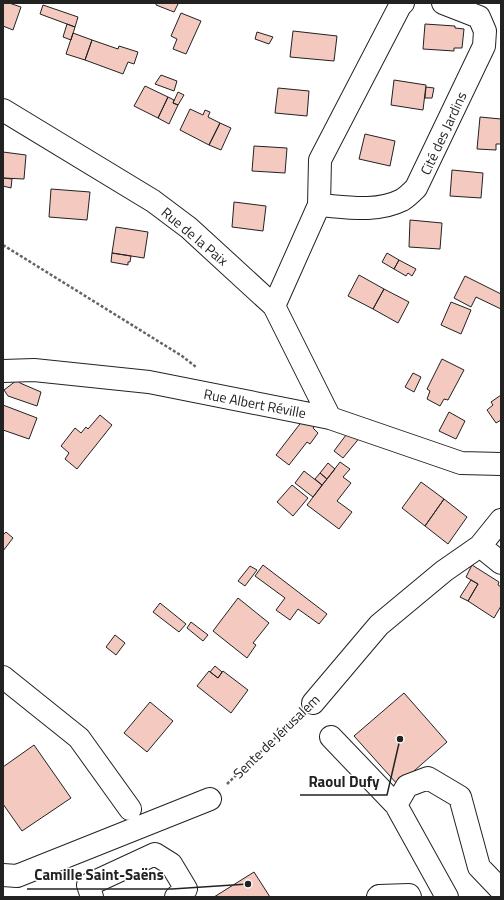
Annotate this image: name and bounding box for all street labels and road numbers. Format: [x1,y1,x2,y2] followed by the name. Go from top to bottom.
[414,88,472,178] street label: Cité des Jardins
[157,202,234,271] street label: Rue de la Paix
[202,383,308,423] street label: Rue Albert Réville
[228,689,324,783] street label: Sente de Jérusalem

